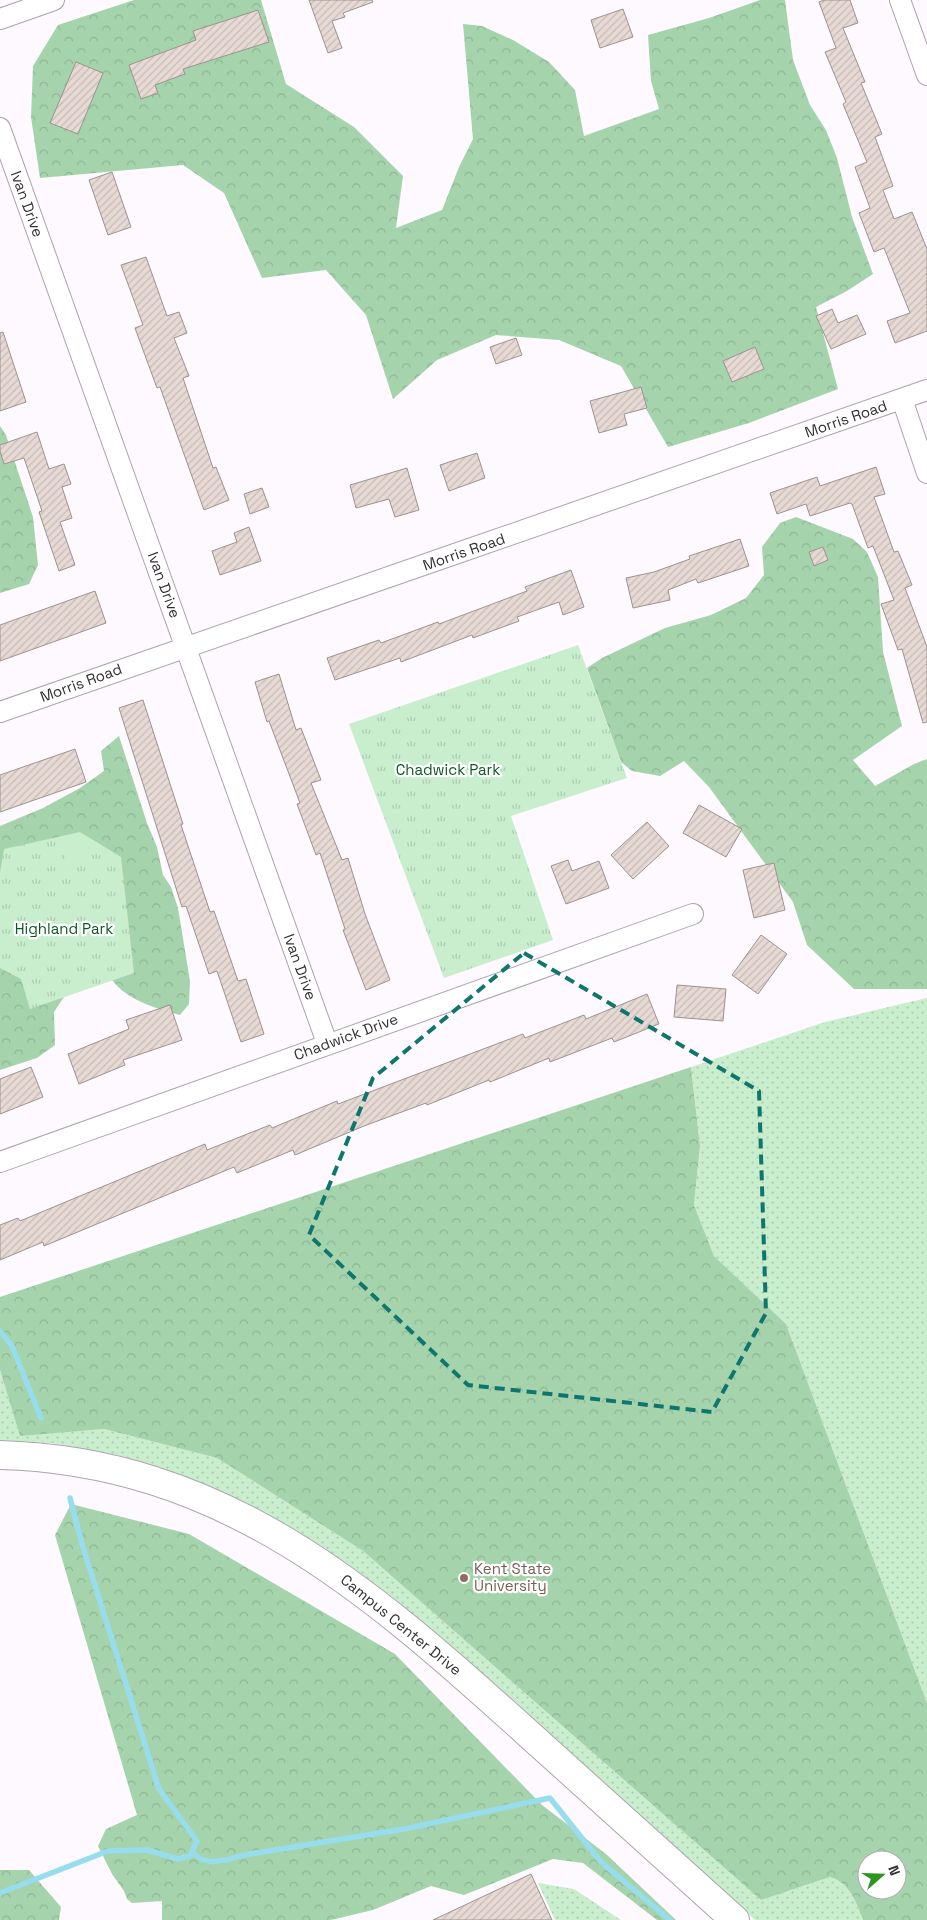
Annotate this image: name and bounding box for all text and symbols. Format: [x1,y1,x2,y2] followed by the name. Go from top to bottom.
[7,168,48,240] street label: Ivan Drive
[802,396,889,441] street label: Morris Road
[420,529,507,574] street label: Morris Road
[144,549,185,621] street label: Ivan Drive
[37,659,124,706] street label: Morris Road
[396,760,500,779] park label: Chadwick Park
[15,919,113,938] park label: Highland Park
[280,931,321,1003] street label: Ivan Drive
[291,1009,401,1064] street label: Chadwick Drive
[474,1559,551,1595] place label: Kent State University
[337,1570,466,1679] street label: Campus Center Drive
[458,1572,470,1584] marker: Kent State University
[857,1850,907,1900] north arrow
[884,1863,904,1878] text: N

